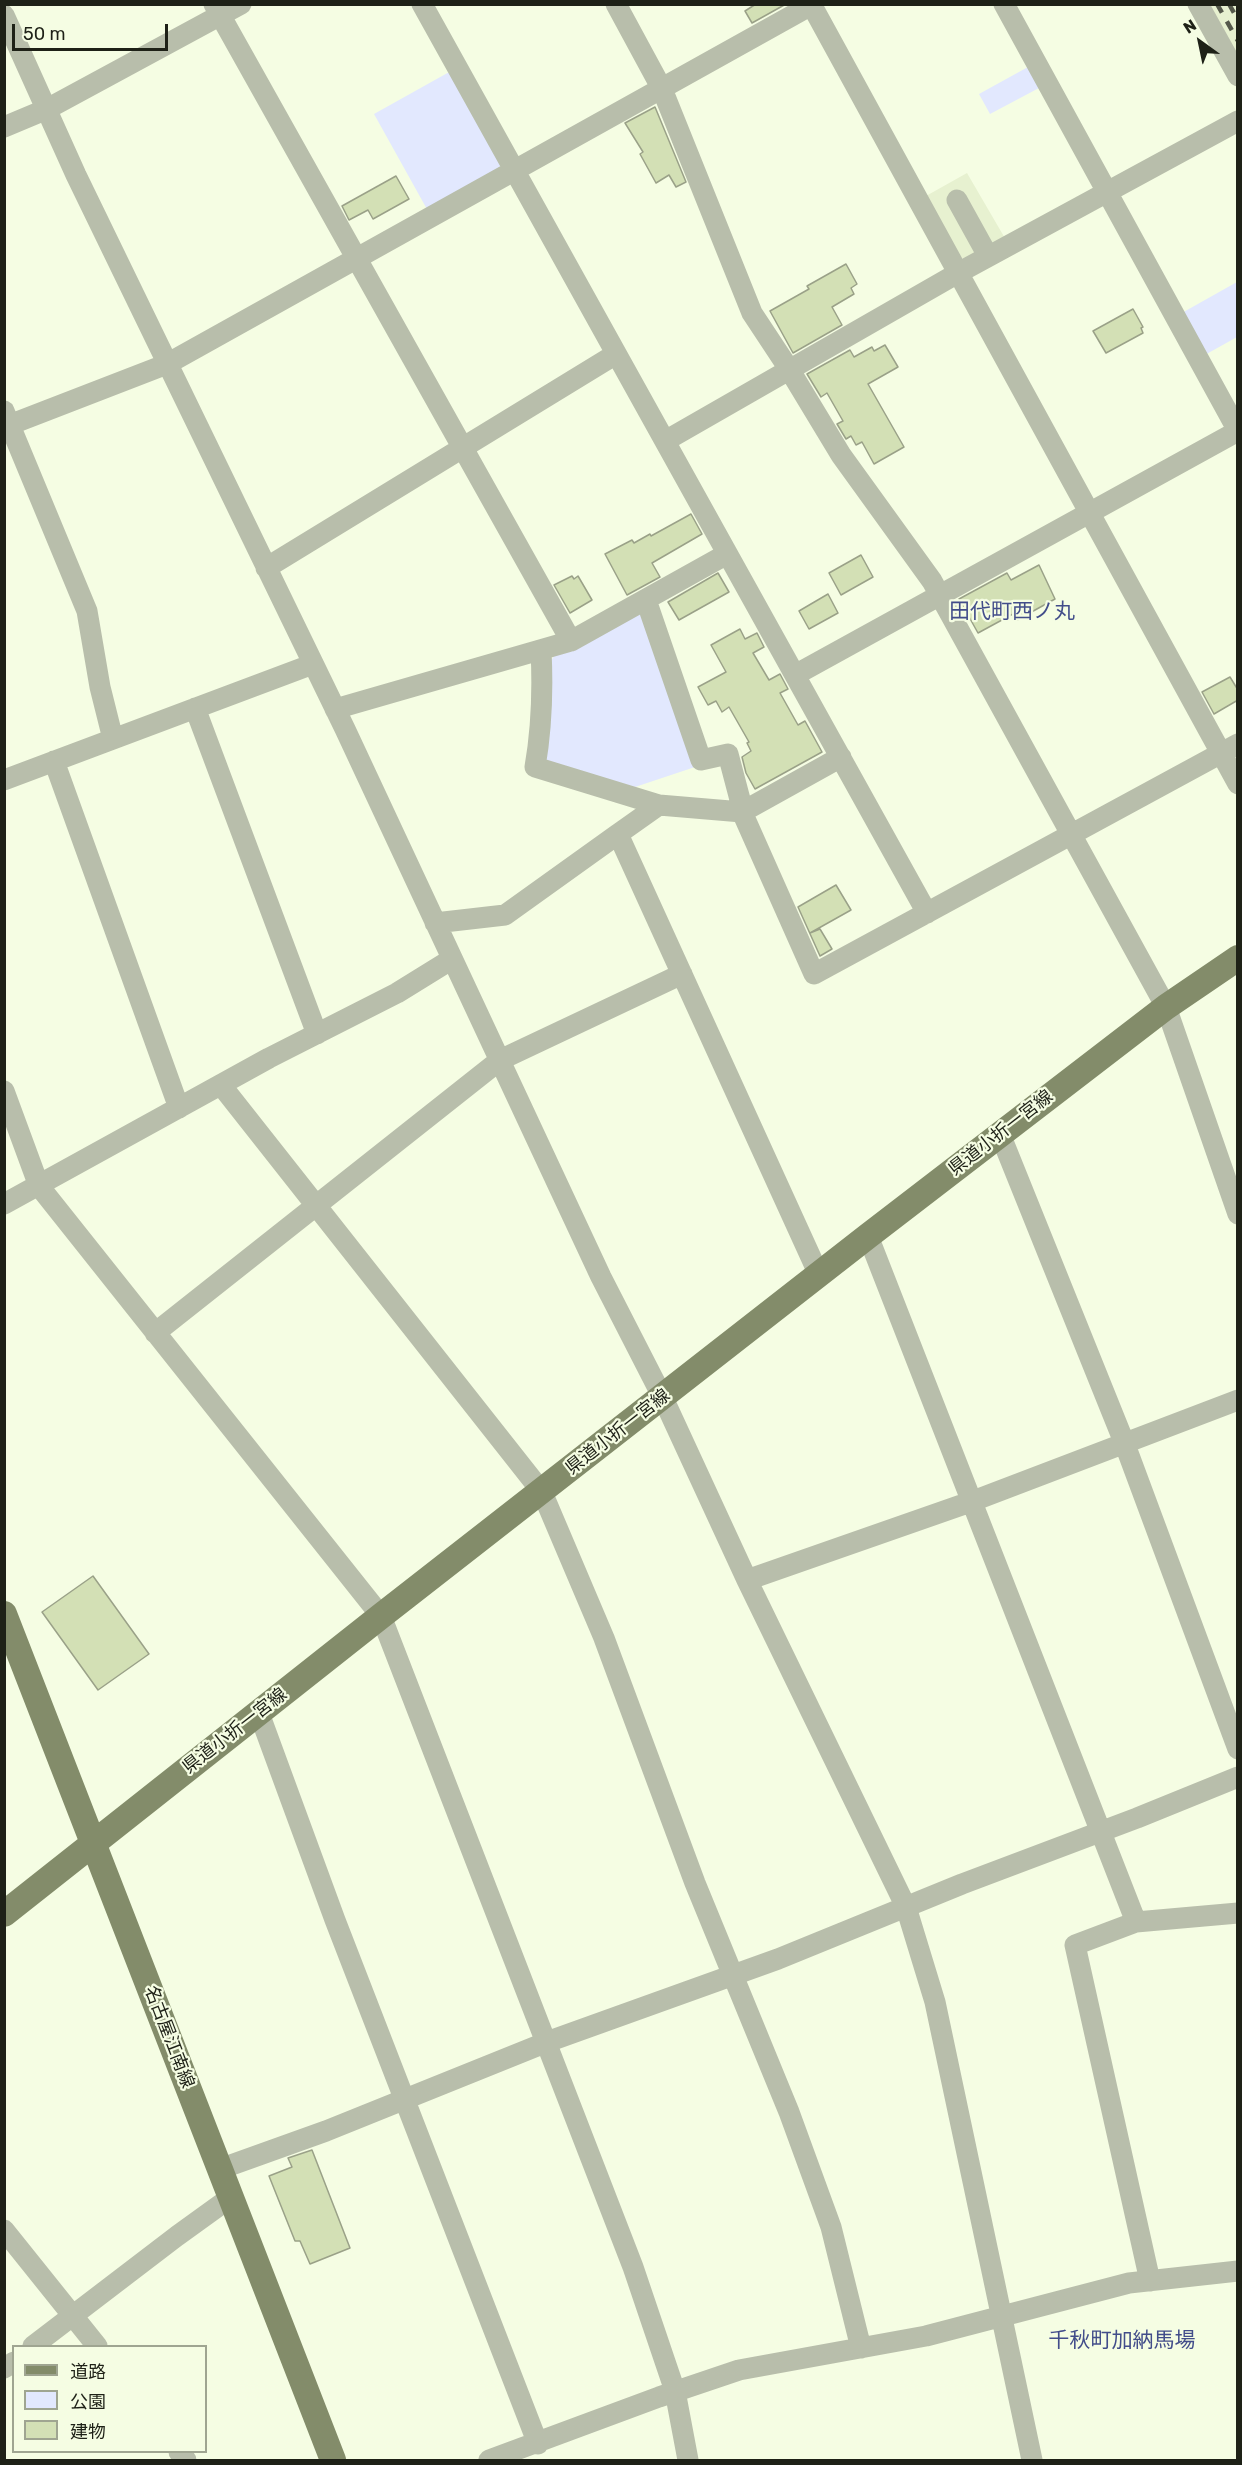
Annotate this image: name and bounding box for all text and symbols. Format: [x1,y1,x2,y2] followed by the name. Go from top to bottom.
[15,12,171,50] scale bar
[1170,12,1230,72] north arrow
[1180,15,1200,38] text: N
[23,23,66,45] text: 50 m
[949,599,1075,625] district label: 田代町西ノ丸
[945,1086,1057,1180] street label: 県道小折一宮線
[562,1385,674,1479] street label: 県道小折一宮線
[179,1684,291,1778] street label: 県道小折一宮線
[140,1983,198,2091] street label: 名古屋江南線
[1049,2328,1195,2354] district label: 千秋町加納馬場
[12,2345,207,2453] legend
[70,2361,106,2383] text: 道路
[70,2391,106,2413] text: 公園
[70,2421,106,2443] text: 建物

